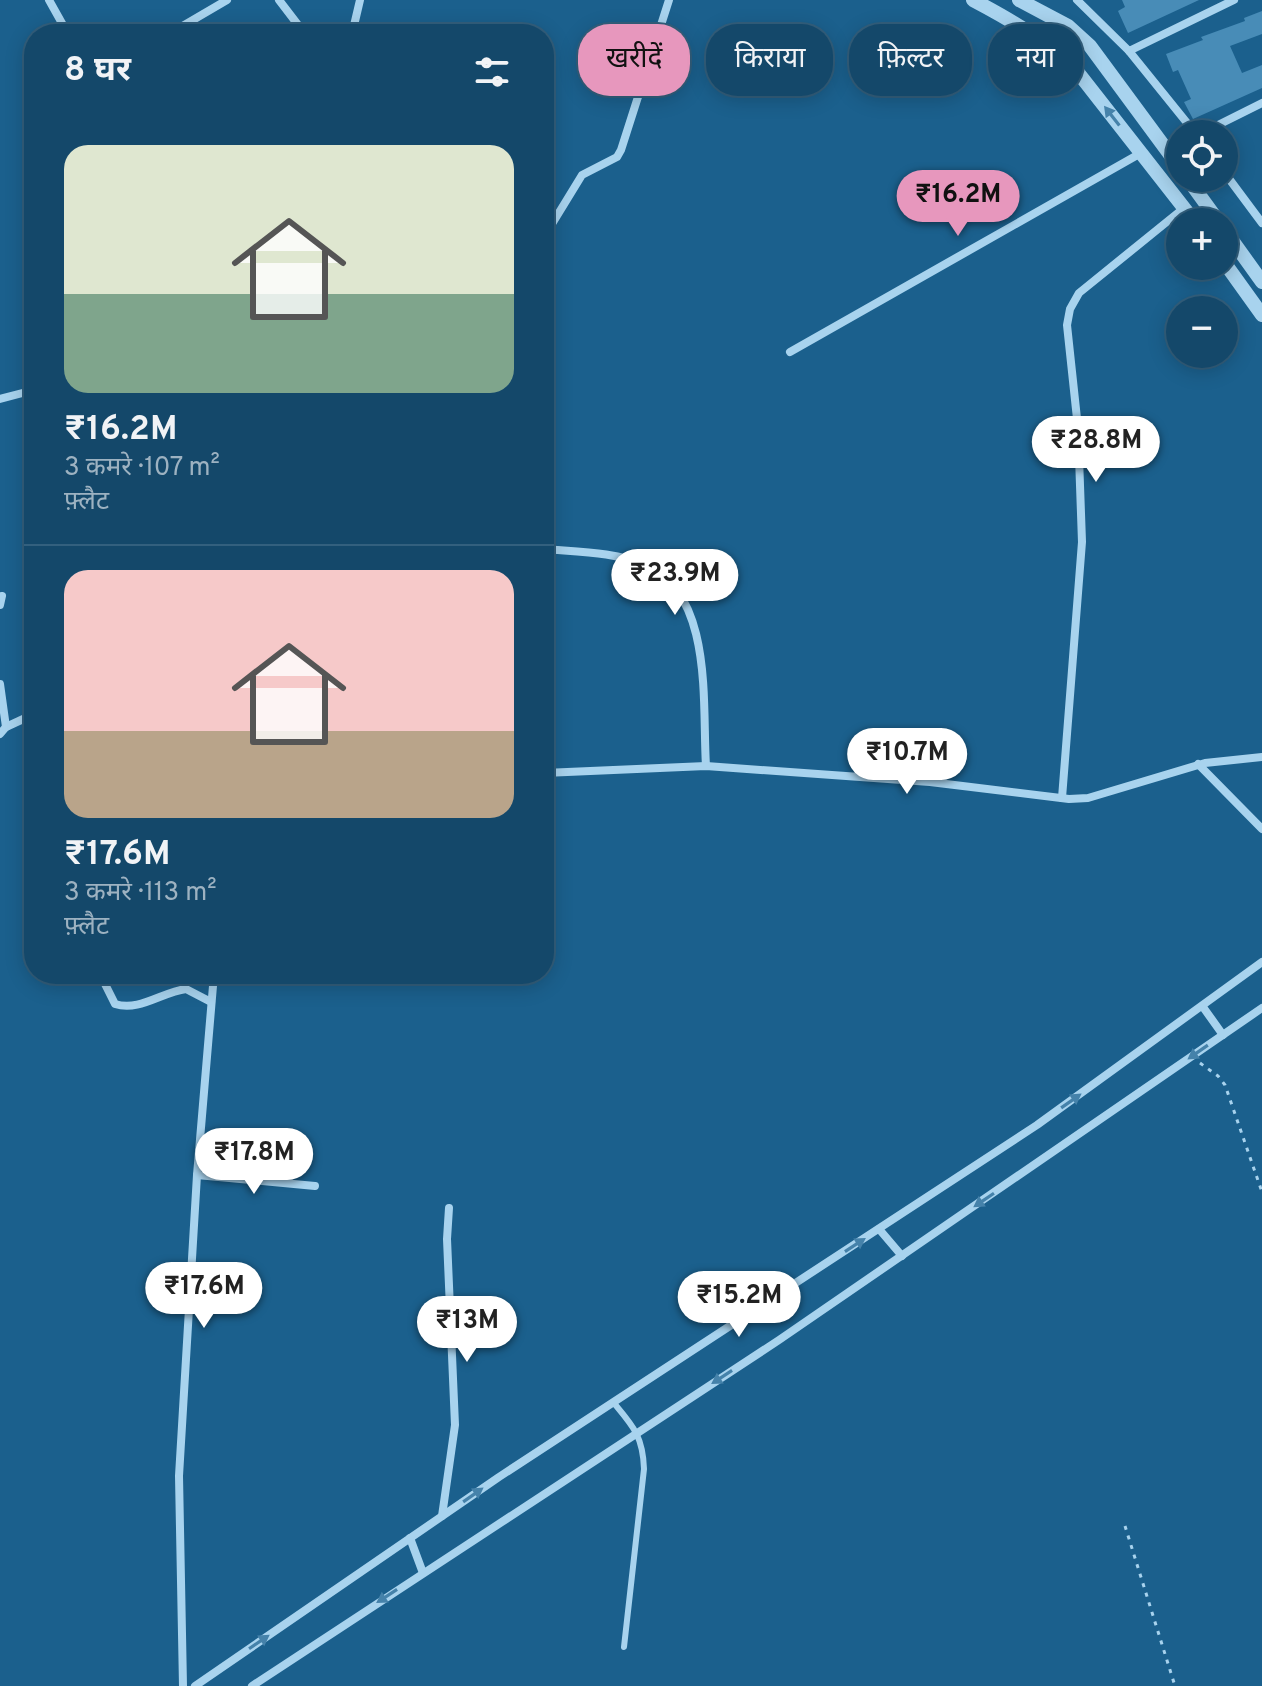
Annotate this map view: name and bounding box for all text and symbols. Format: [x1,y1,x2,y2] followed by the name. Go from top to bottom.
[578,24,690,96] chip: खरीदें
[706,24,833,96] chip: किराया
[849,24,972,96] chip: फ़िल्टर
[988,24,1083,96] chip: नया
[64,50,131,93] text: 8 घर
[470,50,514,94] icon: filters
[1105,106,1121,126] one-way arrow
[1166,120,1238,368] map controls
[1166,120,1238,192] button: locate
[893,170,1023,238] pin: ₹16.2M
[915,179,1001,212] text: ₹16.2M
[217,197,361,341] icon: home
[1166,208,1238,280] button: +
[1166,296,1238,368] button: −
[64,409,177,452] text: ₹16.2M
[1031,416,1161,484] pin: ₹28.8M
[1050,425,1142,458] text: ₹28.8M
[64,452,220,485] text: 3 कमरे · 107 m²
[64,486,109,519] text: फ़्लैट
[610,549,740,617] pin: ₹23.9M
[629,558,721,591] text: ₹23.9M
[217,622,361,766] icon: home
[842,728,972,796] pin: ₹10.7M
[865,737,949,770] text: ₹10.7M
[64,834,170,877] text: ₹17.6M
[64,877,217,910] text: 3 कमरे · 113 m²
[64,911,109,944] text: फ़्लैट
[1187,1044,1208,1059] one-way arrow
[1060,1093,1082,1109] one-way arrow
[189,1128,319,1196] pin: ₹17.8M
[213,1137,295,1170] text: ₹17.8M
[973,1192,994,1207] one-way arrow
[844,1238,865,1253] one-way arrow
[139,1262,269,1330] pin: ₹17.6M
[163,1271,245,1304] text: ₹17.6M
[674,1271,804,1339] pin: ₹15.2M
[696,1280,782,1313] text: ₹15.2M
[420,1296,514,1364] pin: ₹13M
[435,1305,499,1338] text: ₹13M
[711,1369,733,1384] one-way arrow
[463,1488,484,1503] one-way arrow
[377,1588,398,1603] one-way arrow
[248,1635,269,1650] one-way arrow

